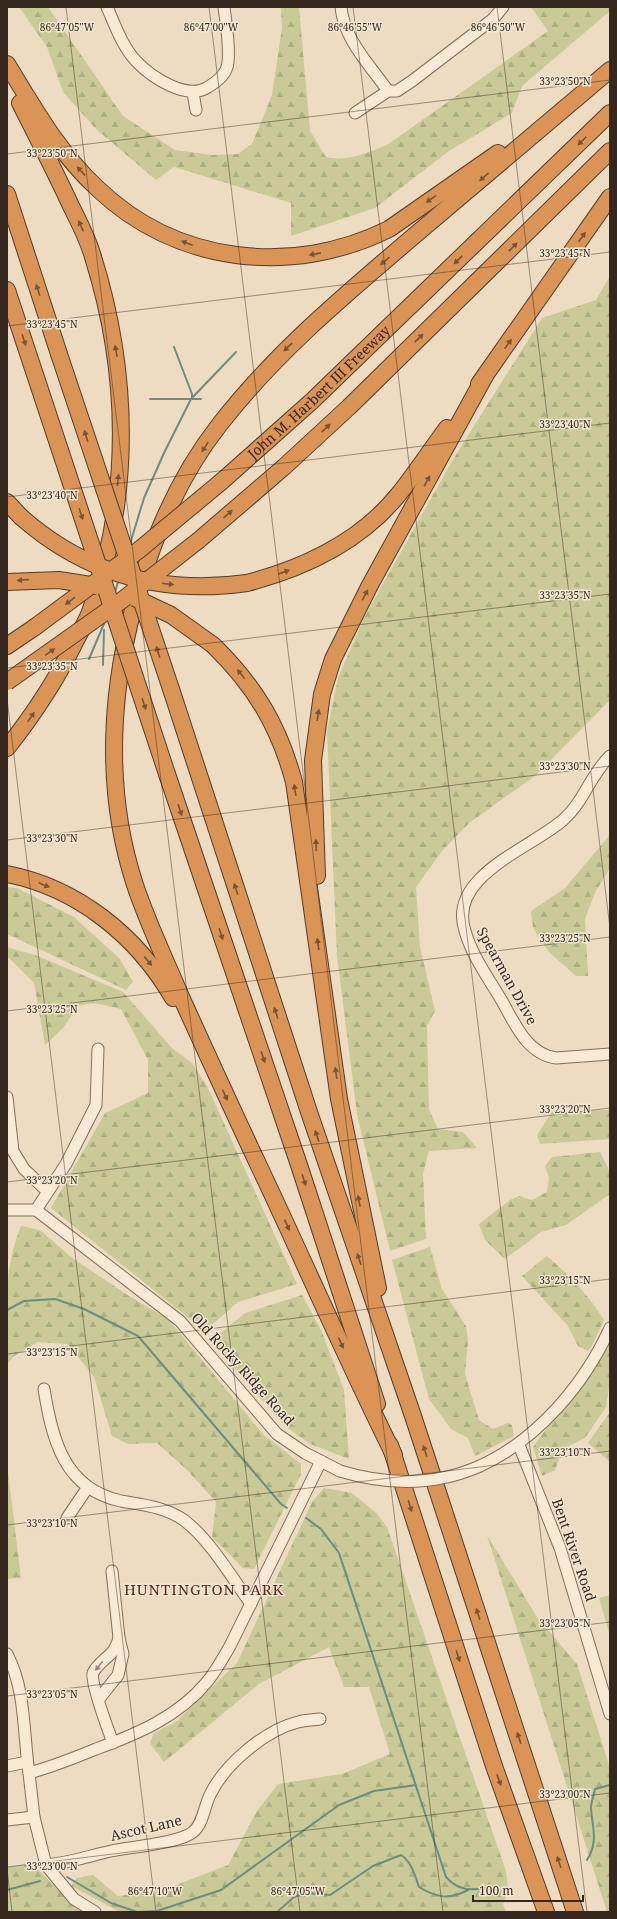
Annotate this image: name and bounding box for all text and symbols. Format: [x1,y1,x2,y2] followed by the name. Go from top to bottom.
[40,20,95,34] text: 86°47'05"W
[184,20,239,34] text: 86°47'00"W
[328,20,383,34] text: 86°46'55"W
[471,20,526,34] text: 86°46'50"W
[539,74,591,88] text: 33°23'50"N
[577,136,587,146] one-way arrow
[26,146,78,160] text: 33°23'50"N
[76,166,85,176] one-way arrow
[479,172,489,181] one-way arrow
[426,195,437,203] one-way arrow
[78,220,84,232] one-way arrow
[578,232,586,242] one-way arrow
[180,239,192,245] one-way arrow
[507,243,518,252] one-way arrow
[539,246,591,260] text: 33°23'45"N
[309,251,321,257] one-way arrow
[453,255,463,265] one-way arrow
[379,256,390,265] one-way arrow
[35,284,41,296] one-way arrow
[26,317,78,331] text: 33°23'45"N
[243,321,394,464] street label: John M. Harbert III Freeway
[414,333,424,343] one-way arrow
[21,335,27,347] one-way arrow
[504,338,512,349] one-way arrow
[283,343,293,352] one-way arrow
[112,345,118,357] one-way arrow
[539,417,591,431] text: 33°23'40"N
[321,424,331,433] one-way arrow
[83,430,89,442] one-way arrow
[201,441,208,452] one-way arrow
[115,474,122,487] one-way arrow
[424,475,431,487] one-way arrow
[26,488,78,502] text: 33°23'40"N
[78,508,84,520] one-way arrow
[223,510,234,519] one-way arrow
[279,569,291,575] one-way arrow
[17,577,29,584] one-way arrow
[162,581,174,588] one-way arrow
[539,588,591,602] text: 33°23'35"N
[362,589,368,601] one-way arrow
[64,597,75,606] one-way arrow
[155,646,161,658] one-way arrow
[45,648,56,656] one-way arrow
[26,659,78,673] text: 33°23'35"N
[236,669,245,679] one-way arrow
[141,698,147,710] one-way arrow
[315,709,321,721] one-way arrow
[27,712,35,722] one-way arrow
[539,759,591,773] text: 33°23'30"N
[292,784,298,796] one-way arrow
[177,805,183,817] one-way arrow
[26,831,78,845] text: 33°23'30"N
[313,838,319,851] one-way arrow
[39,883,51,889] one-way arrow
[232,883,238,895] one-way arrow
[473,924,542,1028] street label: Spearman Drive
[218,928,224,940] one-way arrow
[539,931,591,945] text: 33°23'25"N
[315,938,321,950] one-way arrow
[143,956,152,967] one-way arrow
[26,1002,78,1016] text: 33°23'25"N
[273,1006,279,1018] one-way arrow
[260,1051,266,1063] one-way arrow
[333,1067,339,1079] one-way arrow
[222,1089,228,1101] one-way arrow
[539,1102,591,1116] text: 33°23'20"N
[314,1130,320,1142] one-way arrow
[26,1173,78,1187] text: 33°23'20"N
[302,1174,308,1186] one-way arrow
[356,1195,362,1207] one-way arrow
[284,1219,290,1231] one-way arrow
[355,1253,361,1265] one-way arrow
[539,1273,591,1287] text: 33°23'15"N
[188,1308,299,1429] street label: Old Rocky Ridge Road
[339,1338,345,1350] one-way arrow
[26,1345,78,1359] text: 33°23'15"N
[421,1445,427,1457] one-way arrow
[539,1445,591,1459] text: 33°23'10"N
[548,1496,601,1604] street label: Bent River Road
[407,1500,413,1512] one-way arrow
[26,1516,78,1530] text: 33°23'10"N
[124,1579,284,1599] district label: HUNTINGTON PARK
[475,1608,481,1620] one-way arrow
[539,1616,591,1630] text: 33°23'05"N
[456,1650,462,1662] one-way arrow
[94,1661,103,1672] one-way arrow
[26,1687,78,1701] text: 33°23'05"N
[515,1732,521,1744] one-way arrow
[496,1774,502,1786] one-way arrow
[539,1787,591,1801] text: 33°23'00"N
[108,1810,184,1845] street label: Ascot Lane
[556,1855,562,1867] one-way arrow
[26,1859,78,1873] text: 33°23'00"N
[473,1877,583,1903] scale bar
[479,1882,514,1899] text: 100 m
[128,1884,183,1898] text: 86°47'10"W
[271,1884,326,1898] text: 86°47'05"W

